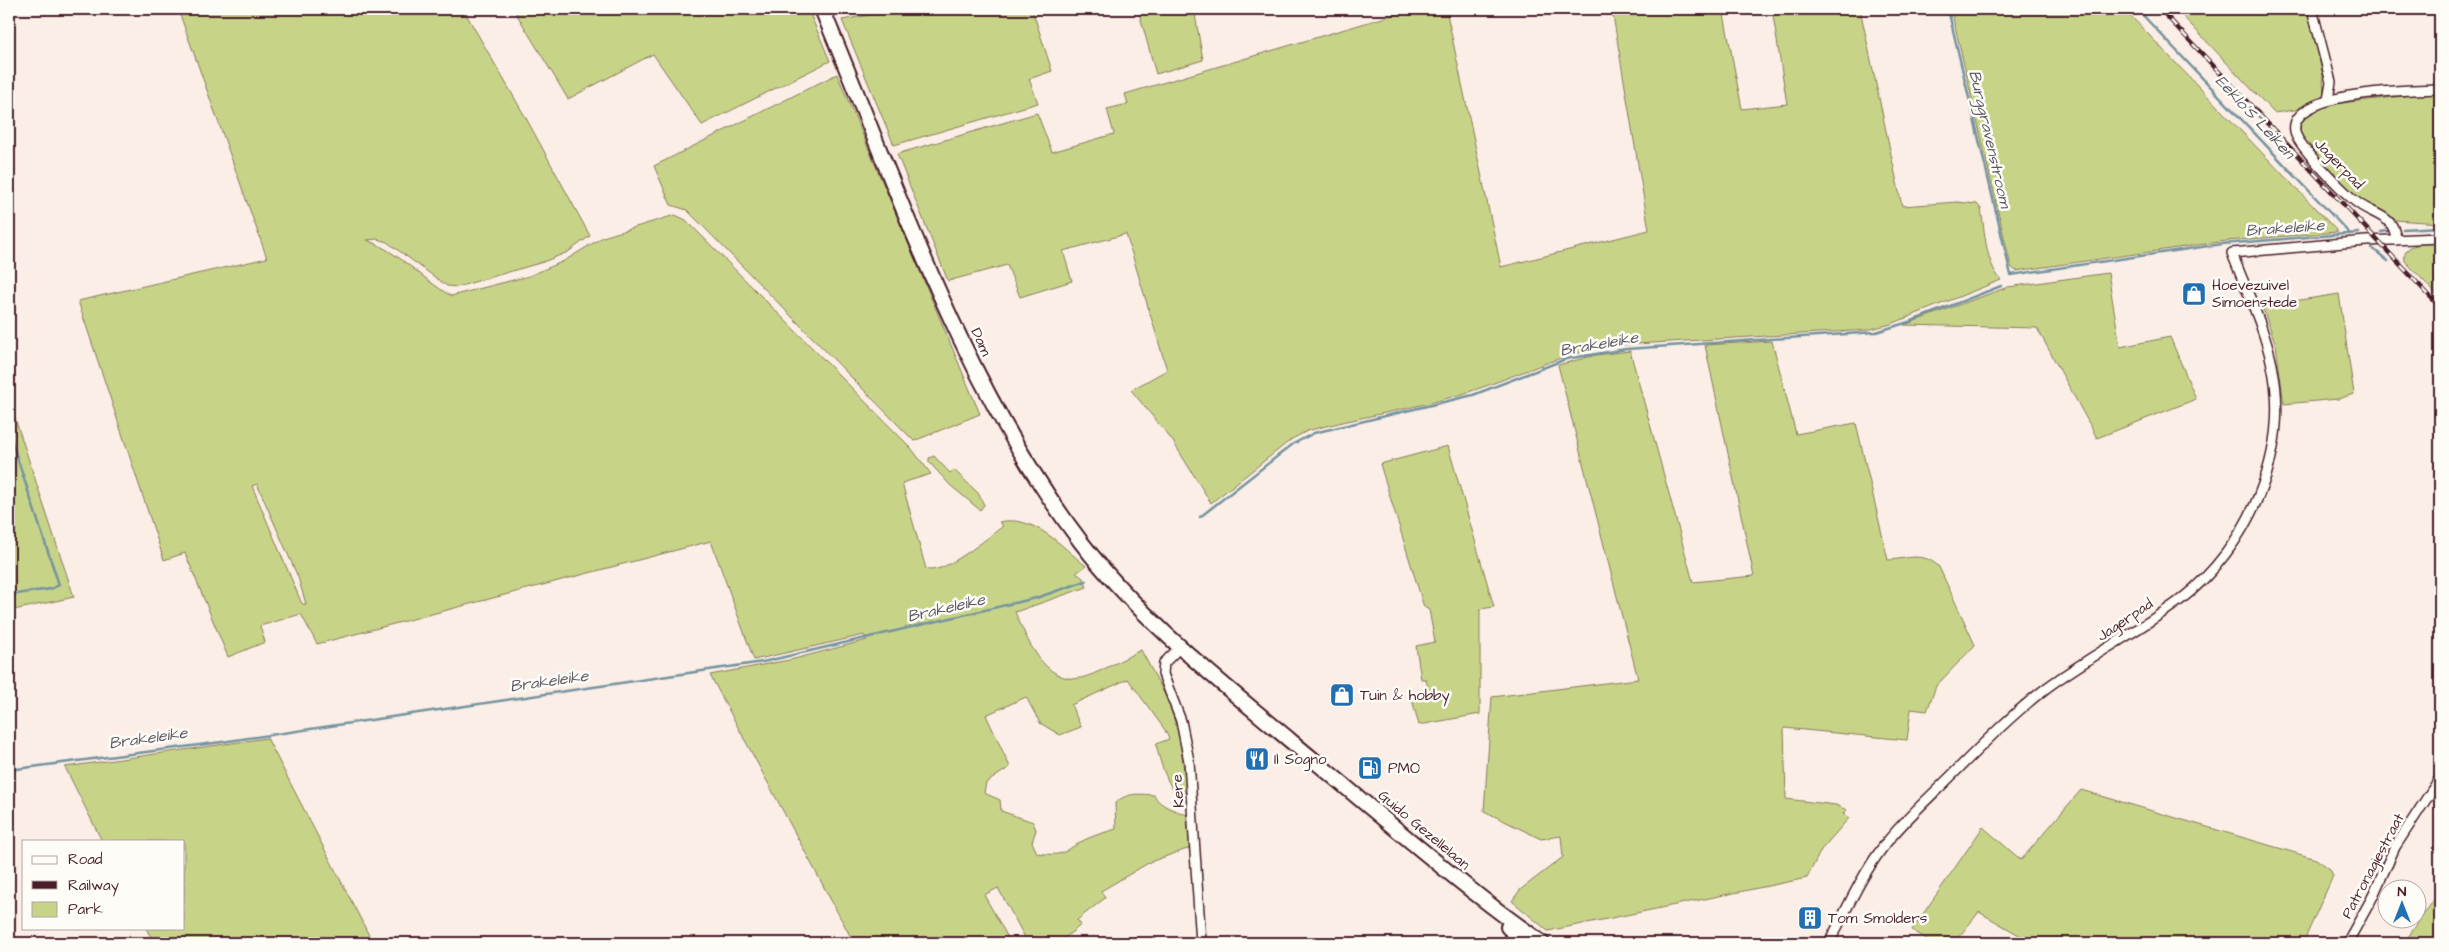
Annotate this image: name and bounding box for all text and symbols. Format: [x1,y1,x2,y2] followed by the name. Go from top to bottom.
[1963,68,2017,212] water label: Burggravenstroom
[2210,70,2301,165] water label: Eeklo'S Leiken
[2309,134,2369,195] street label: Jagerpad
[2245,214,2326,242] water label: Brakeleike
[2212,275,2297,313] place label: Hoevezuivel Simoenstede
[2181,281,2207,307] shop icon: Hoevezuivel Simoenstede
[965,324,997,360] street label: Dam
[1558,326,1641,362] water label: Brakeleike
[905,588,988,628] water label: Brakeleike
[2093,593,2158,647] street label: Jagerpad
[508,664,591,697] water label: Brakeleike
[1329,682,1355,708] shop icon: Tuin & hobby
[1360,685,1450,707] place label: Tuin & hobby
[107,721,190,754] water label: Brakeleike
[1244,746,1270,772] restaurant icon: Il Sogno
[1274,749,1327,771] place label: Il Sogno
[1357,755,1383,781] fuel station icon: PMO
[1388,758,1420,779] place label: PMO
[1166,774,1190,808] street label: Kere
[1373,785,1475,875] street label: Guido Gezellelaan
[2336,810,2410,923] street label: Patronagiestraat
[22,840,185,930] legend
[68,849,103,870] text: Road
[68,875,119,897] text: Railway
[2376,880,2426,930] north arrow
[2398,882,2407,902] text: N
[68,899,103,920] text: Park
[1797,905,1823,931] building icon: Tom Smolders
[1828,908,1928,929] place label: Tom Smolders

